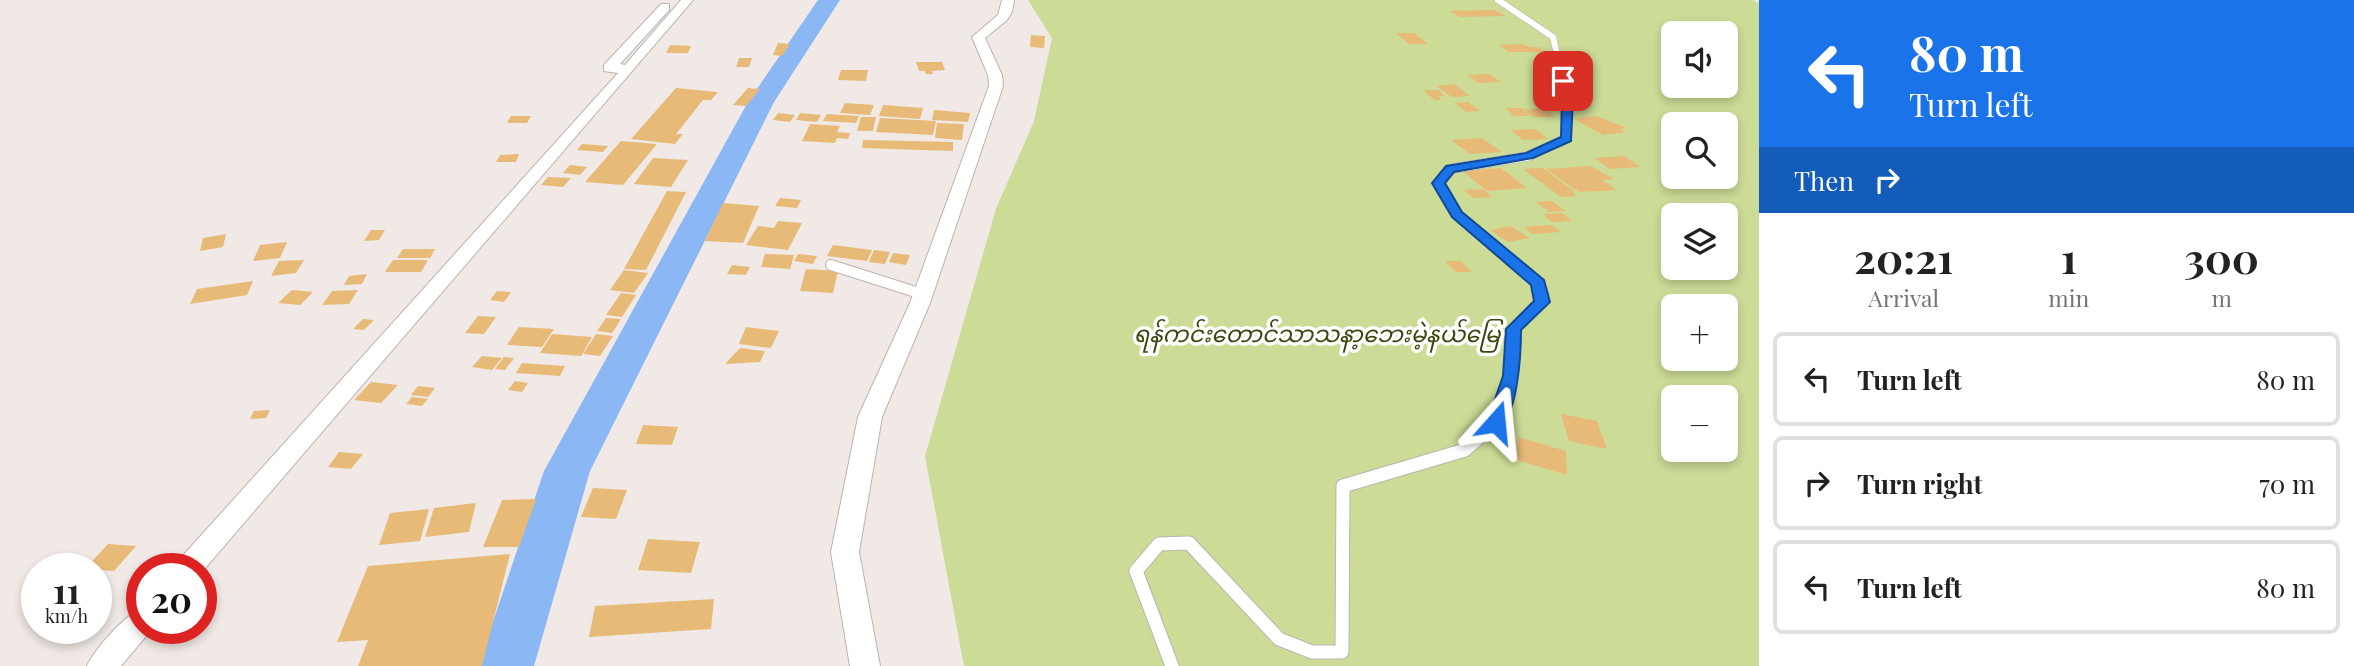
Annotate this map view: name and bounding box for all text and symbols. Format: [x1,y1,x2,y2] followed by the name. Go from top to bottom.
[1909,19,2024,84] text: 80 m
[1661,21,1738,462] map controls
[1661,21,1738,98] button: sound
[1794,28,1885,119] icon: left
[1533,51,1593,111] pin
[1544,62,1582,100] icon: arrive
[1909,82,2033,125] text: Turn left
[1661,112,1738,189] button: search
[1868,161,1906,199] icon: right
[1794,163,1854,198] text: Then
[1661,203,1738,280] button: layers
[1854,229,1953,285] text: 20:21
[2061,229,2077,285] text: 1
[2184,229,2259,285] text: 300
[1868,282,1939,313] text: Arrival
[2048,282,2089,313] text: min
[2211,282,2232,313] text: m
[1661,294,1738,371] button: +
[1134,317,1505,353] park label: ရန်ကင်းတောင်သာသနာ့ဘေးမဲ့နယ်မြေ
[1798,360,1836,398] icon: left
[1857,362,1962,397] text: Turn left
[2256,362,2315,397] text: 80 m
[1459,385,1533,459] position arrow
[1661,385,1738,462] button: −
[1798,464,1836,502] icon: right
[1857,466,1983,501] text: Turn right
[2259,466,2315,501] text: 70 m
[126,553,217,644] speed limit sign: 20
[53,566,80,613] text: 11
[1798,568,1836,606] icon: left
[1857,570,1962,605] text: Turn left
[2256,570,2315,605] text: 80 m
[45,604,88,628] text: km/h

